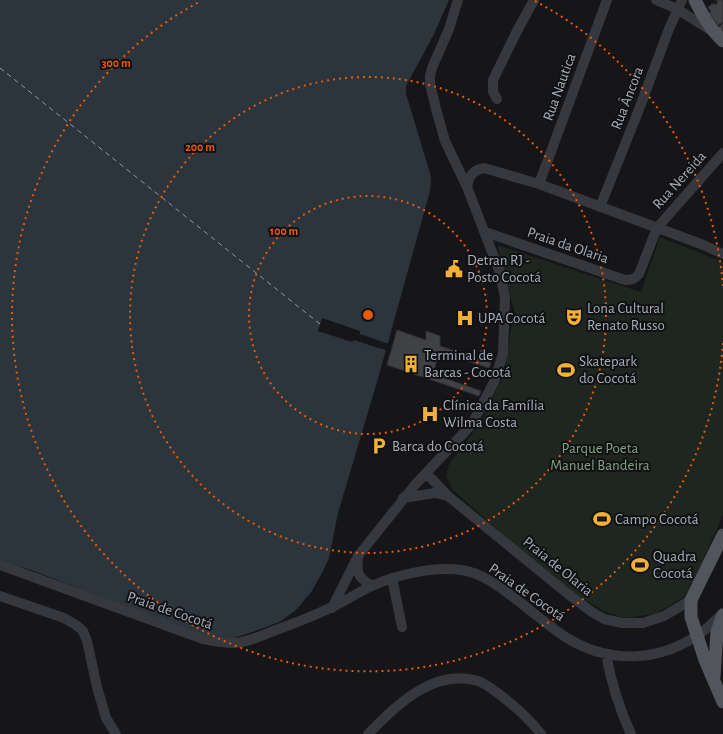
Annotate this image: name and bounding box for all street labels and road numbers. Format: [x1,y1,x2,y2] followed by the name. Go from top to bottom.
[540,51,579,123] street label: Rua Nautica
[608,64,646,132] street label: Rua Âncora
[650,149,709,212] street label: Rua Nereida
[525,225,610,266] street label: Praia da Olaria
[520,534,595,599] street label: Praia de Olaria
[486,561,568,624] street label: Praia de Cocotá
[125,589,214,632] street label: Praia de Cocotá

